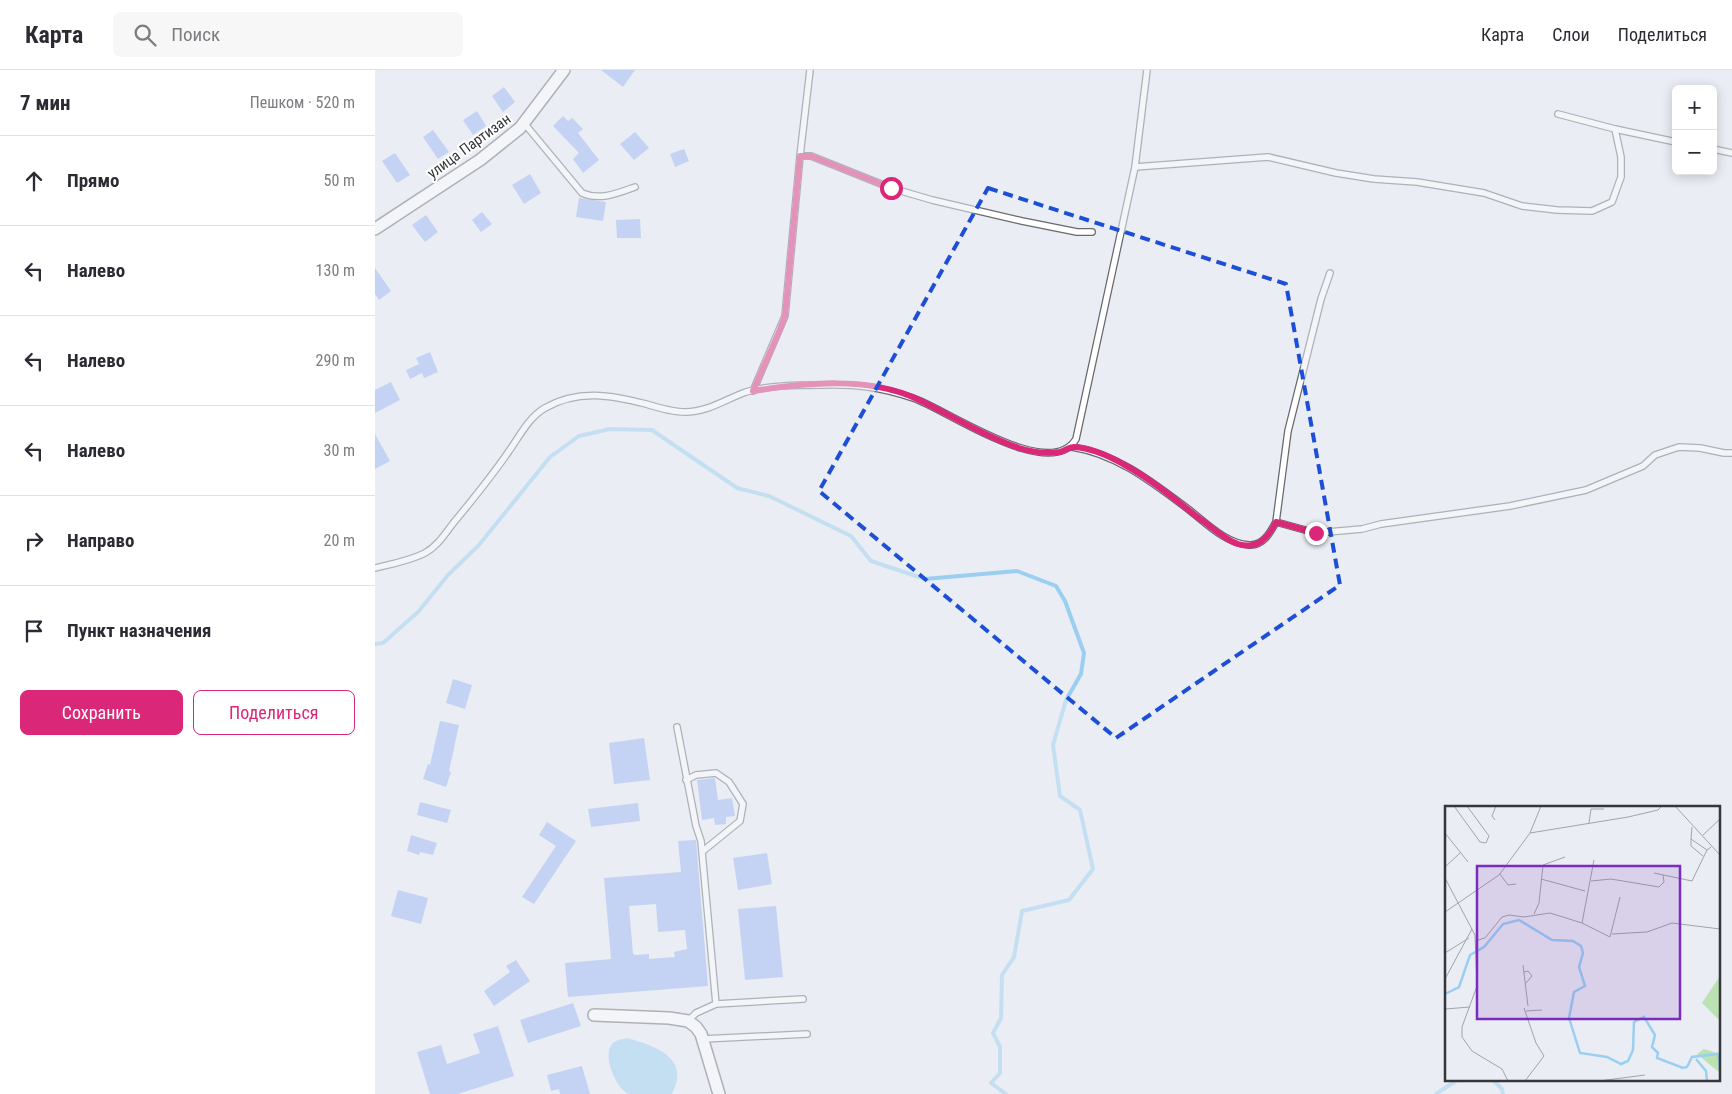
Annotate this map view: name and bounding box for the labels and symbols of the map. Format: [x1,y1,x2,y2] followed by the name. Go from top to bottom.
[424,110,514,182] street label: улица Партизан
[880,177,903,200] route start
[1305,522,1328,545] route end
[1445,806,1719,1082] inset map

